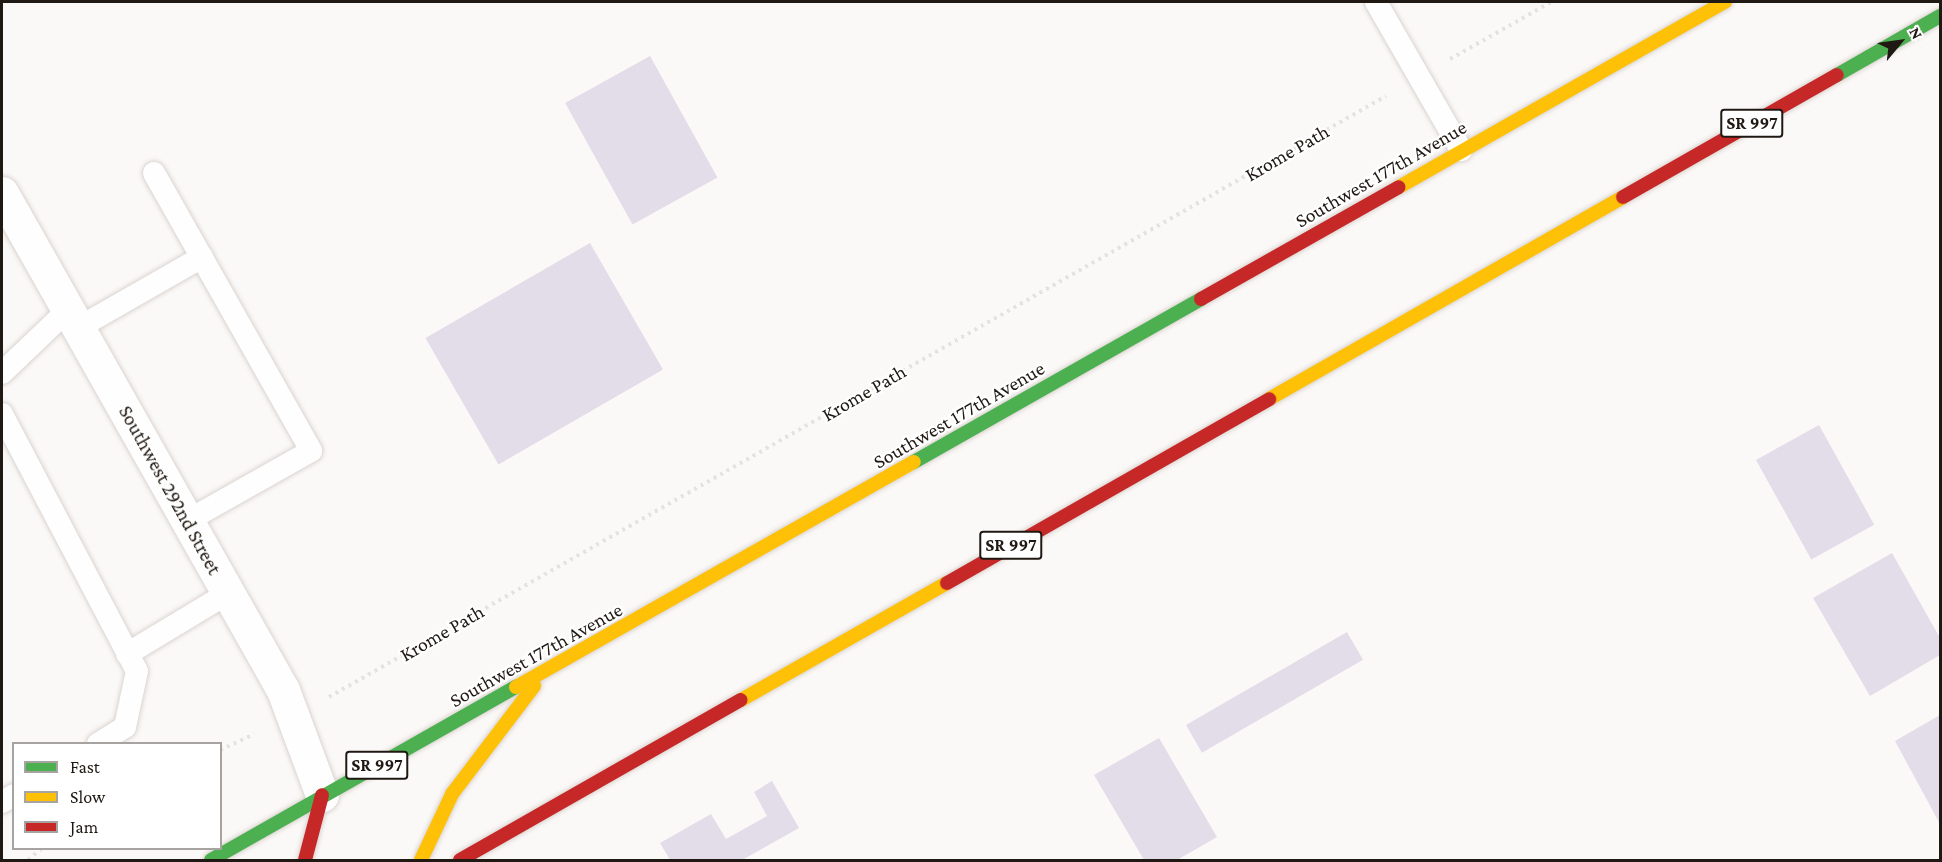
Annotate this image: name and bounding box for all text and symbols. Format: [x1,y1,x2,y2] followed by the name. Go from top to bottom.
[1870,12,1930,72] north arrow
[1906,24,1926,42] text: N
[1719,108,1785,138] road number: SR 997
[1291,115,1471,233] street label: Southwest 177th Avenue
[1241,119,1333,187] street label: Krome Path
[869,356,1049,474] street label: Southwest 177th Avenue
[818,359,910,427] street label: Krome Path
[114,401,226,579] street label: Southwest 292nd Street
[978,530,1044,560] road number: SR 997
[445,598,627,712] street label: Southwest 177th Avenue
[396,599,488,667] street label: Krome Path
[12,742,222,850] legend
[344,750,410,780] road number: SR 997
[70,757,100,777] text: Fast
[70,787,105,807] text: Slow
[70,817,98,837] text: Jam

